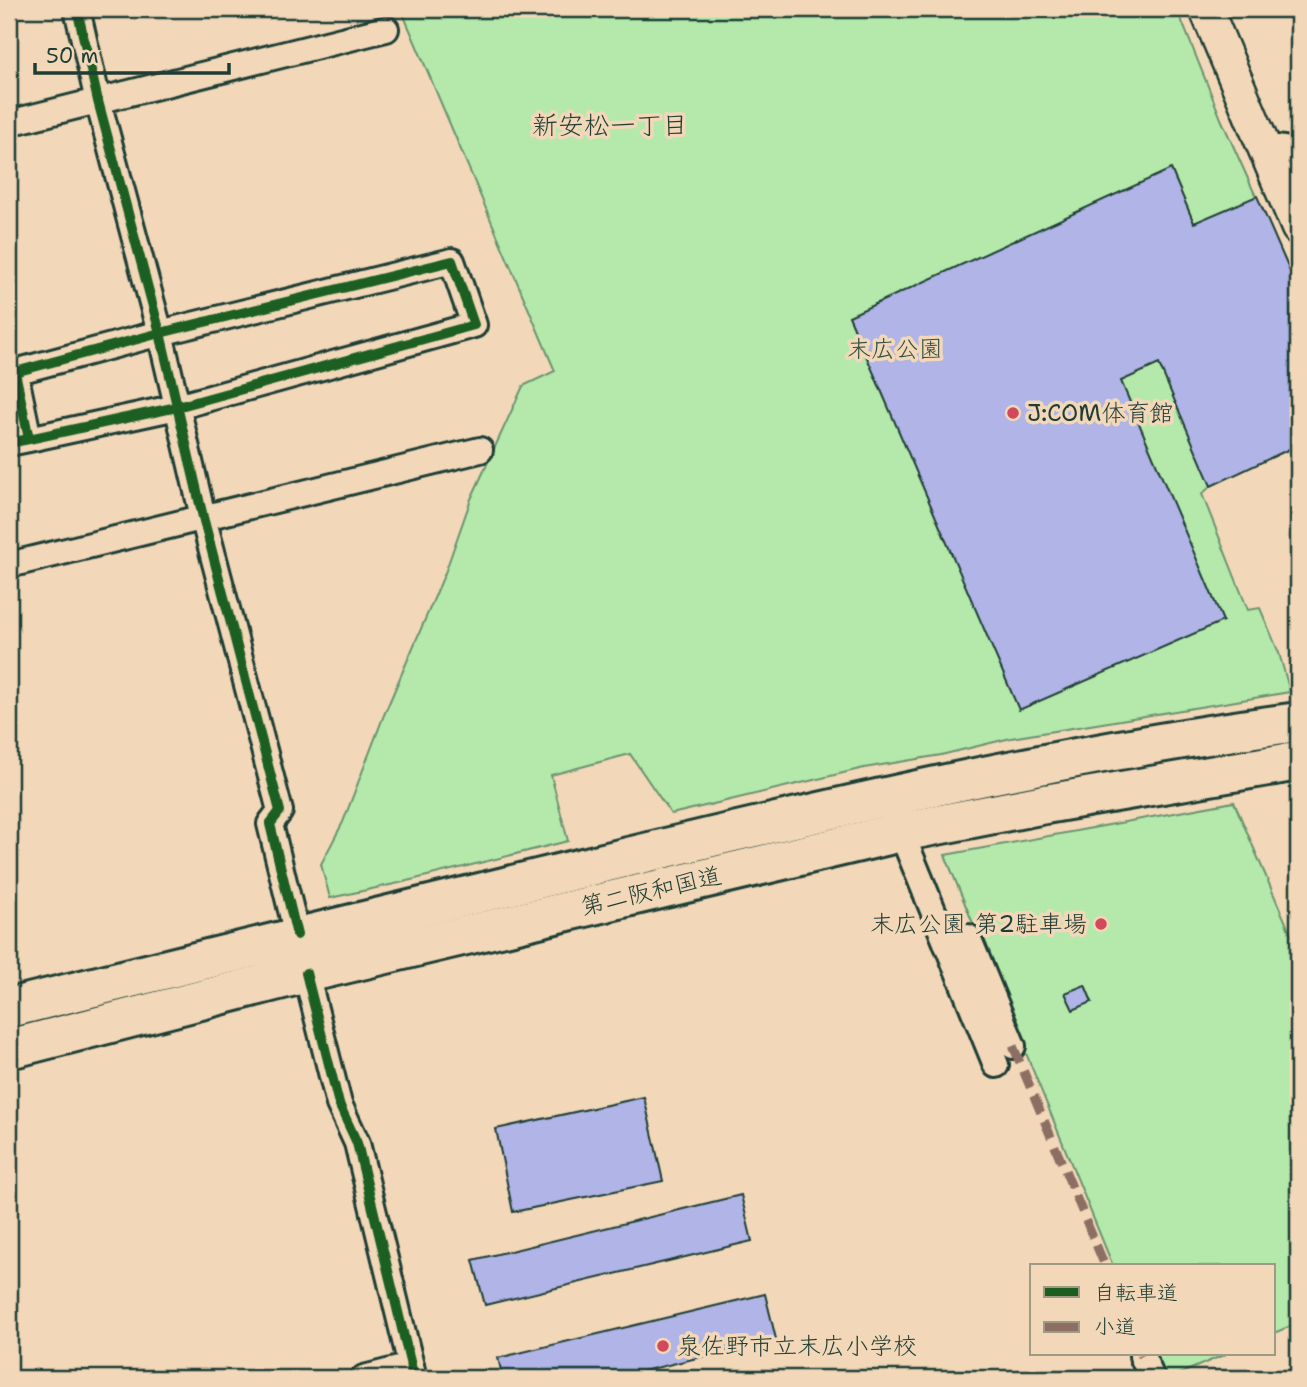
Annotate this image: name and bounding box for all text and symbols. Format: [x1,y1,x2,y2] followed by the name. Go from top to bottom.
[35,32,229,76] scale bar
[46,42,99,70] text: 50 m
[532,107,688,142] district label: 新安松一丁目
[847,333,943,365] park label: 末広公園
[1027,397,1173,429] place label: J:COM体育館
[1005,405,1021,421] marker: J:COM体育館
[577,859,725,923] street label: 第二阪和国道
[870,908,1087,940] place label: 末広公園 第2駐車場
[1093,916,1109,932] marker: 末広公園 第2駐車場
[1030,1264,1276,1356] legend
[1094,1279,1178,1307] text: 自転車道
[1094,1313,1136,1341] text: 小道
[677,1330,917,1362] place label: 泉佐野市立末広小学校
[655,1338,671,1354] marker: 泉佐野市立末広小学校

